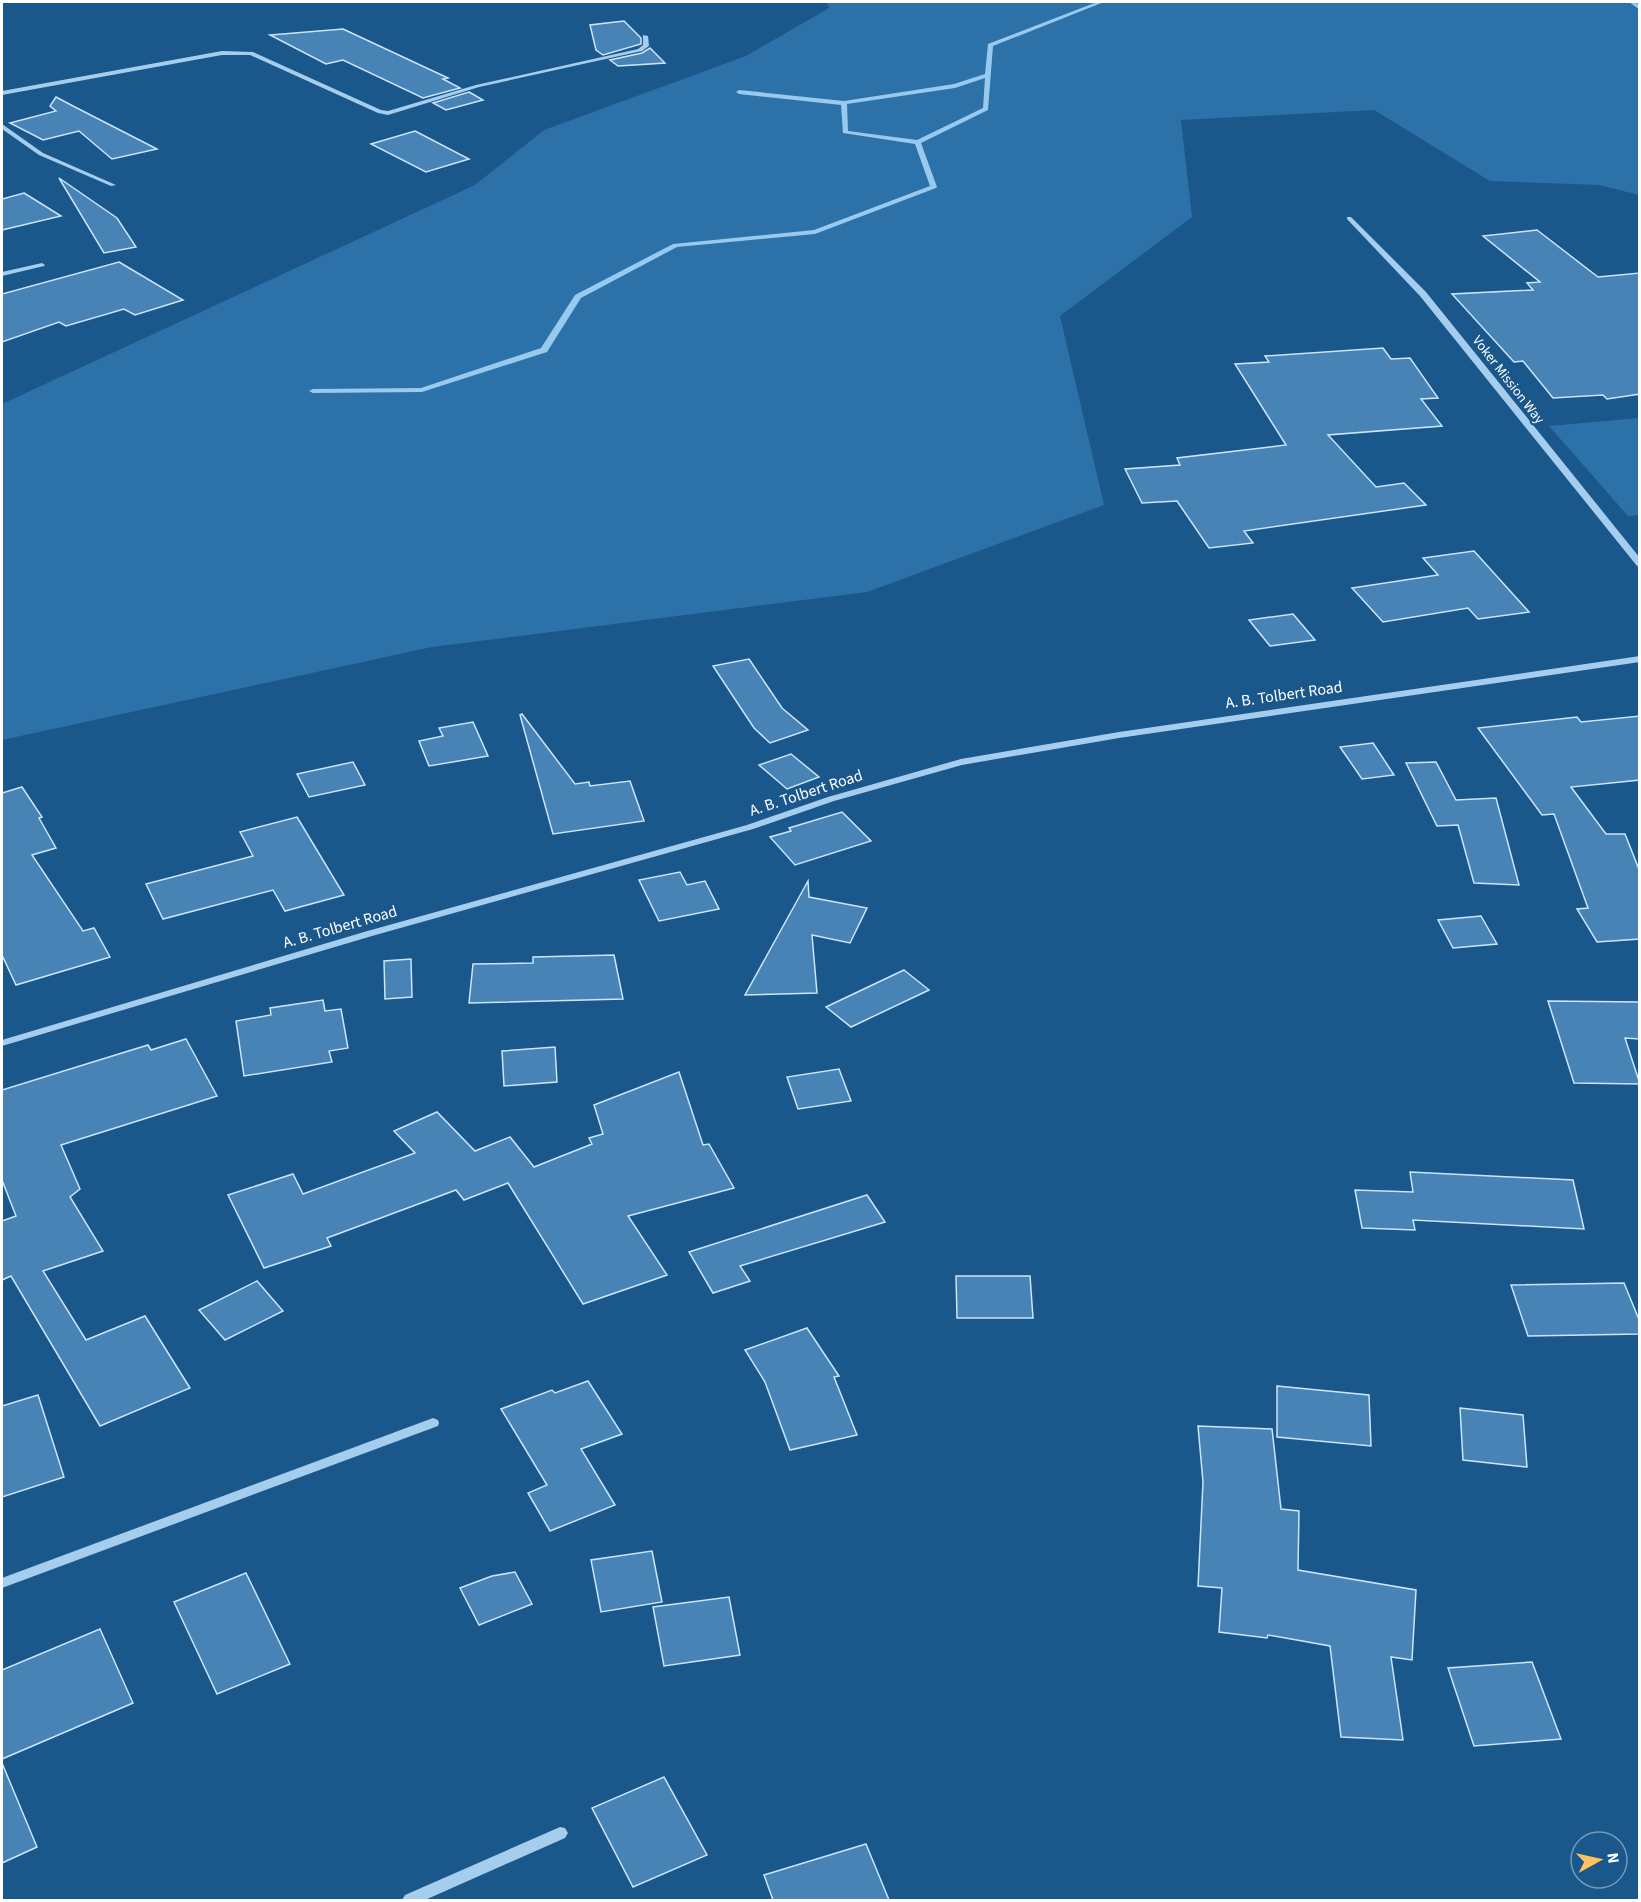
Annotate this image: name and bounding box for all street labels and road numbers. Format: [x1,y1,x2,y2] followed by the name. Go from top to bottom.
[1467,332,1549,429] street label: Voker Mission Way
[1224,676,1344,714] street label: A. B. Tolbert Road
[746,764,866,822] street label: A. B. Tolbert Road
[280,900,400,954] street label: A. B. Tolbert Road

